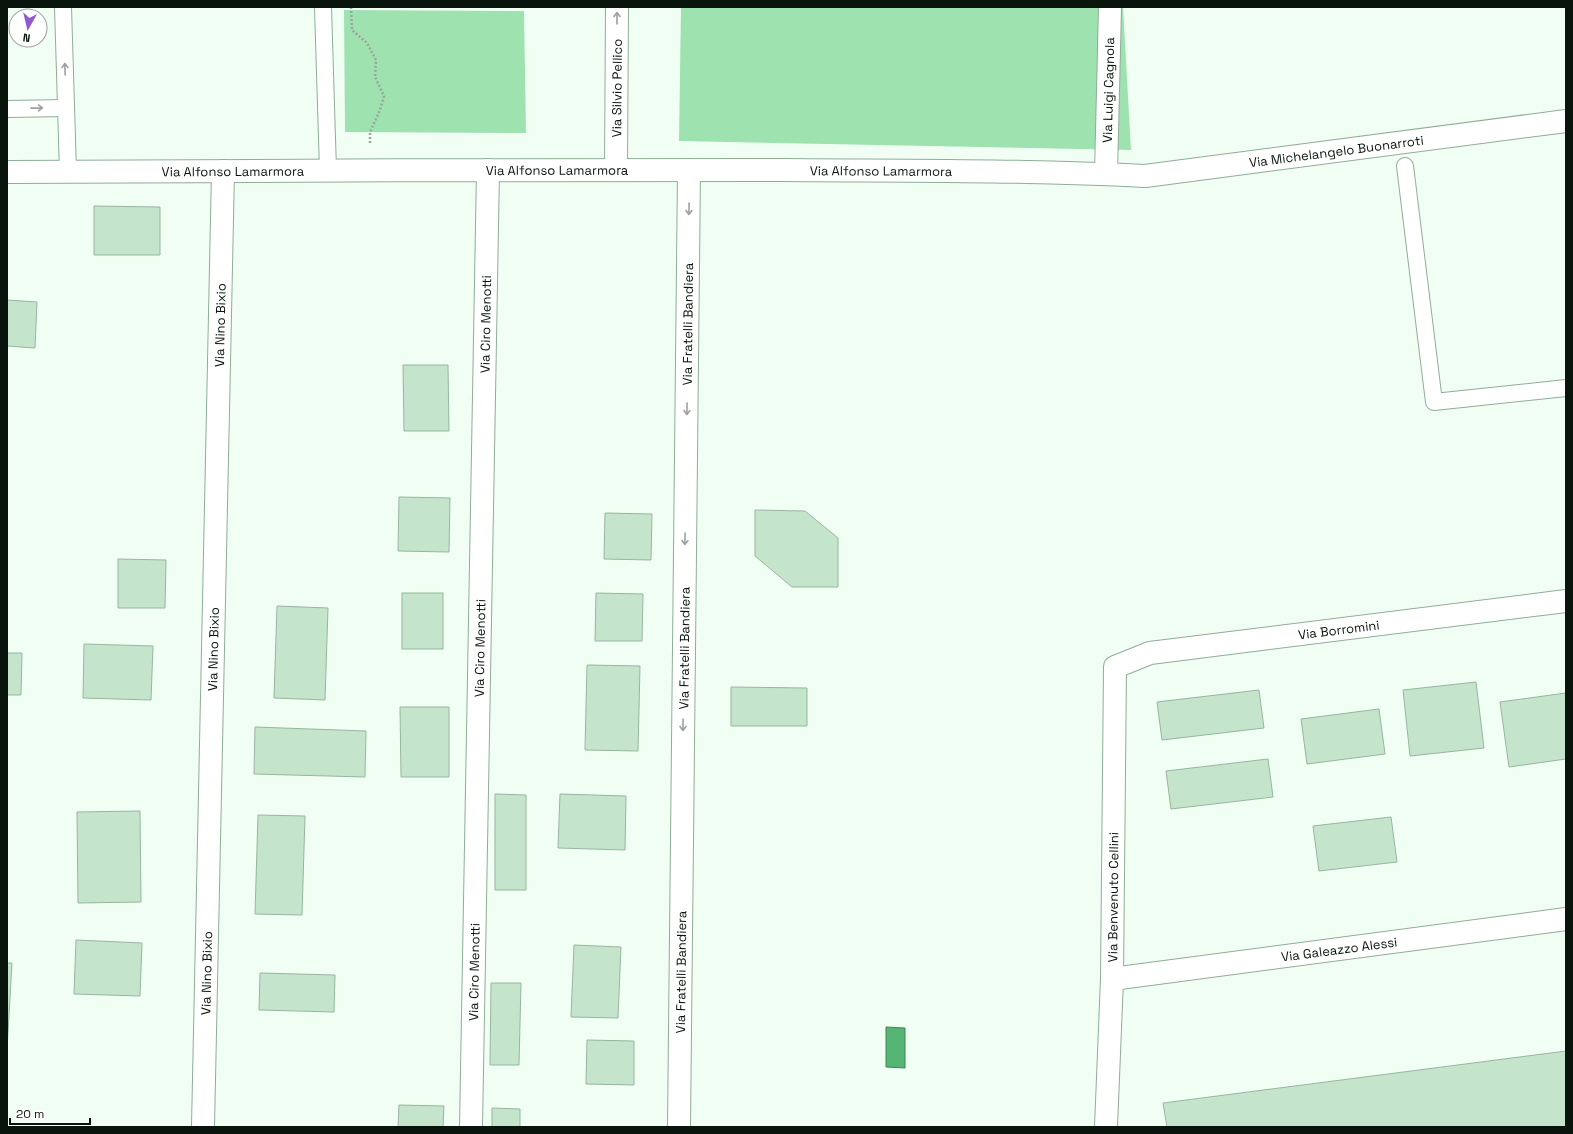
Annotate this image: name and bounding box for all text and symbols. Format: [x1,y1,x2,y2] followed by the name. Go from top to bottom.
[8,8,48,48] north arrow
[613,12,621,25] one-way arrow
[22,30,31,45] text: N
[1099,36,1118,143] street label: Via Luigi Cagnola
[608,39,626,137] street label: Via Silvio Pellico
[61,63,68,76] one-way arrow
[30,105,43,112] one-way arrow
[1248,132,1425,171] street label: Via Michelangelo Buonarroti
[486,162,629,179] street label: Via Alfonso Lamarmora
[810,162,953,180] street label: Via Alfonso Lamarmora
[162,163,305,180] street label: Via Alfonso Lamarmora
[685,202,693,215] one-way arrow
[679,262,697,385] street label: Via Fratelli Bandiera
[476,275,495,373] street label: Via Ciro Menotti
[211,283,230,367] street label: Via Nino Bixio
[683,402,691,415] one-way arrow
[681,532,689,545] one-way arrow
[675,586,694,709] street label: Via Fratelli Bandiera
[471,599,489,697] street label: Via Ciro Menotti
[204,607,223,691] street label: Via Nino Bixio
[1297,616,1380,643] street label: Via Borromini
[679,718,687,731] one-way arrow
[1104,832,1122,962] street label: Via Benvenuto Cellini
[672,910,690,1033] street label: Via Fratelli Bandiera
[465,923,484,1021] street label: Via Ciro Menotti
[197,931,216,1015] street label: Via Nino Bixio
[1280,933,1398,966] street label: Via Galeazzo Alessi
[10,1100,90,1126] scale bar
[16,1106,44,1122] text: 20 m

